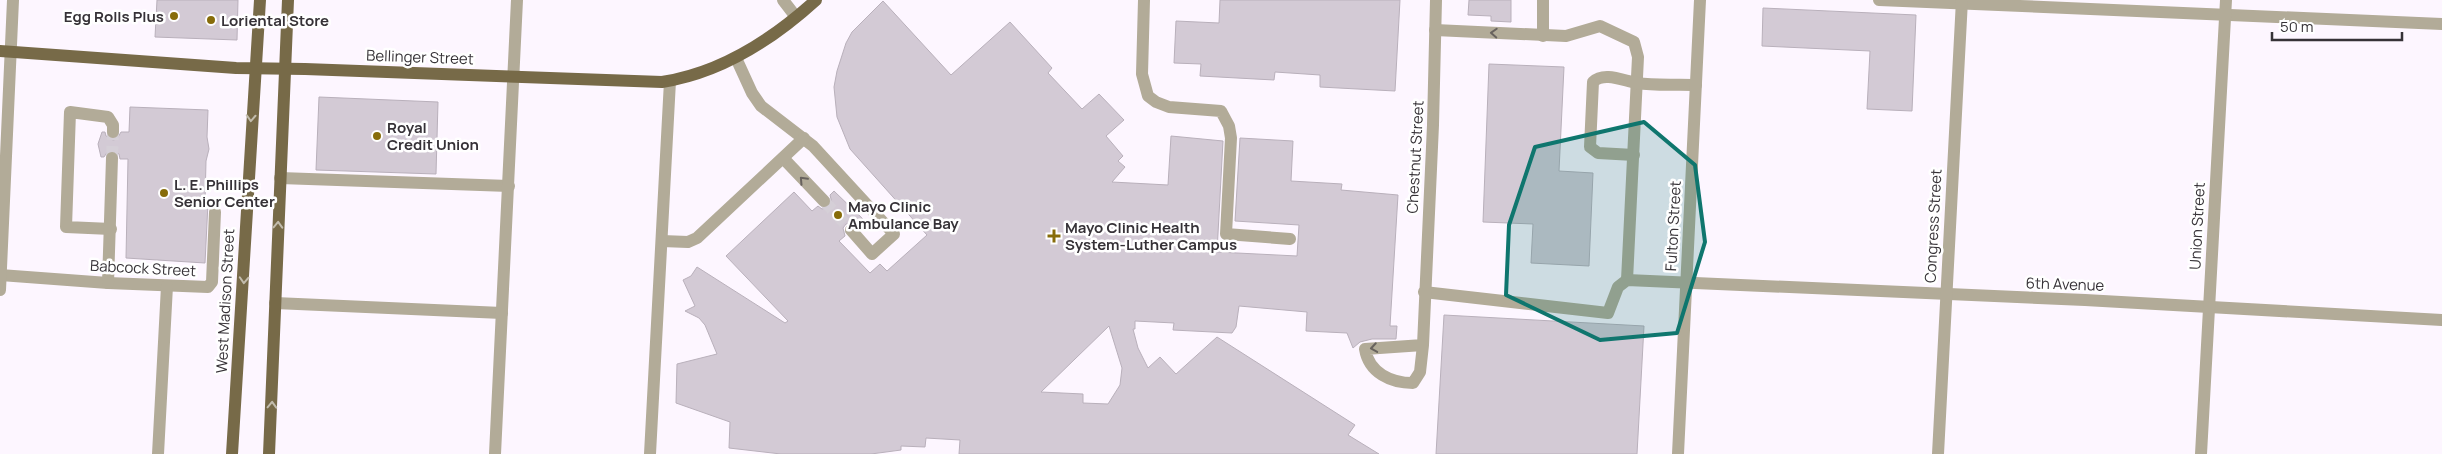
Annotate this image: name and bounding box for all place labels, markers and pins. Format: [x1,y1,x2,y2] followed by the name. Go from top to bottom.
[64,6,164,27] place label: Egg Rolls Plus
[168,10,180,22] marker: Egg Rolls Plus
[221,10,329,31] place label: Loriental Store
[205,14,217,26] marker: Loriental Store
[387,117,479,155] place label: Royal Credit Union
[371,130,383,142] marker: Royal Credit Union
[174,174,275,212] place label: L. E. Phillips Senior Center
[158,187,170,199] marker: L. E. Phillips Senior Center
[848,196,959,234] place label: Mayo Clinic Ambulance Bay
[832,209,844,221] marker: Mayo Clinic Ambulance Bay
[1065,217,1237,255] place label: Mayo Clinic Health System-Luther Campus
[1047,229,1061,243] marker: Mayo Clinic Health System-Luther Campus

